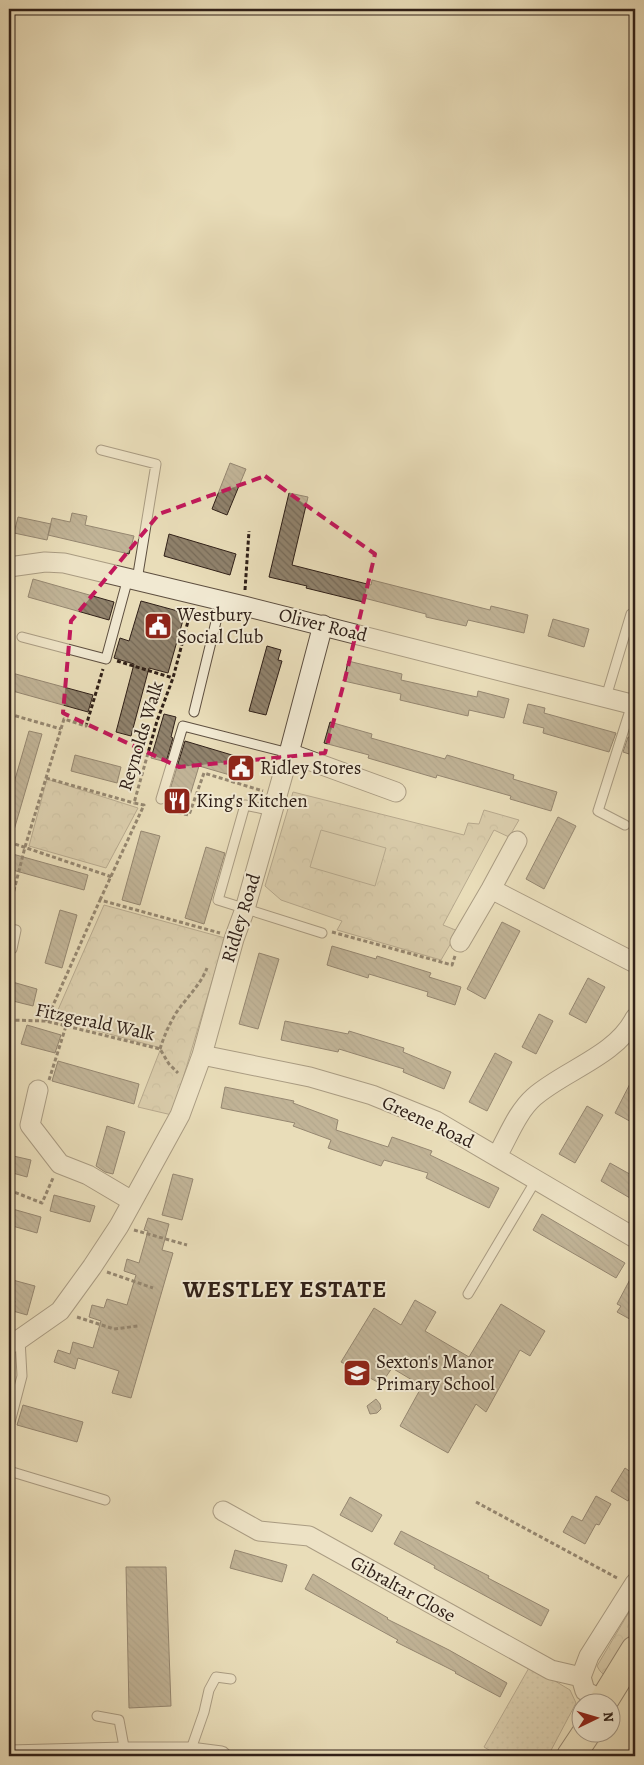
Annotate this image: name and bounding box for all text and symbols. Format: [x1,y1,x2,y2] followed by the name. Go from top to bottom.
[276,601,371,649] street label: Oliver Road
[176,602,263,650] place label: Westbury Social Club
[143,611,173,641] public building icon: Westbury Social Club
[112,678,170,794] street label: Reynolds Walk
[226,753,256,783] public building icon: Ridley Stores
[260,755,361,781] place label: Ridley Stores
[162,786,192,816] restaurant icon: King's Kitchen
[196,788,308,814] place label: King's Kitchen
[215,869,267,966] street label: Ridley Road
[33,997,158,1047] street label: Fitzgerald Walk
[378,1089,479,1155] street label: Greene Road
[182,1273,387,1305] district label: WESTLEY ESTATE
[376,1349,495,1397] place label: Sexton's Manor Primary School
[342,1358,372,1388] school or university icon: Sexton's Manor Primary School
[346,1549,460,1629] street label: Gibraltar Close
[572,1692,622,1742] north arrow
[599,1711,618,1723] text: N

